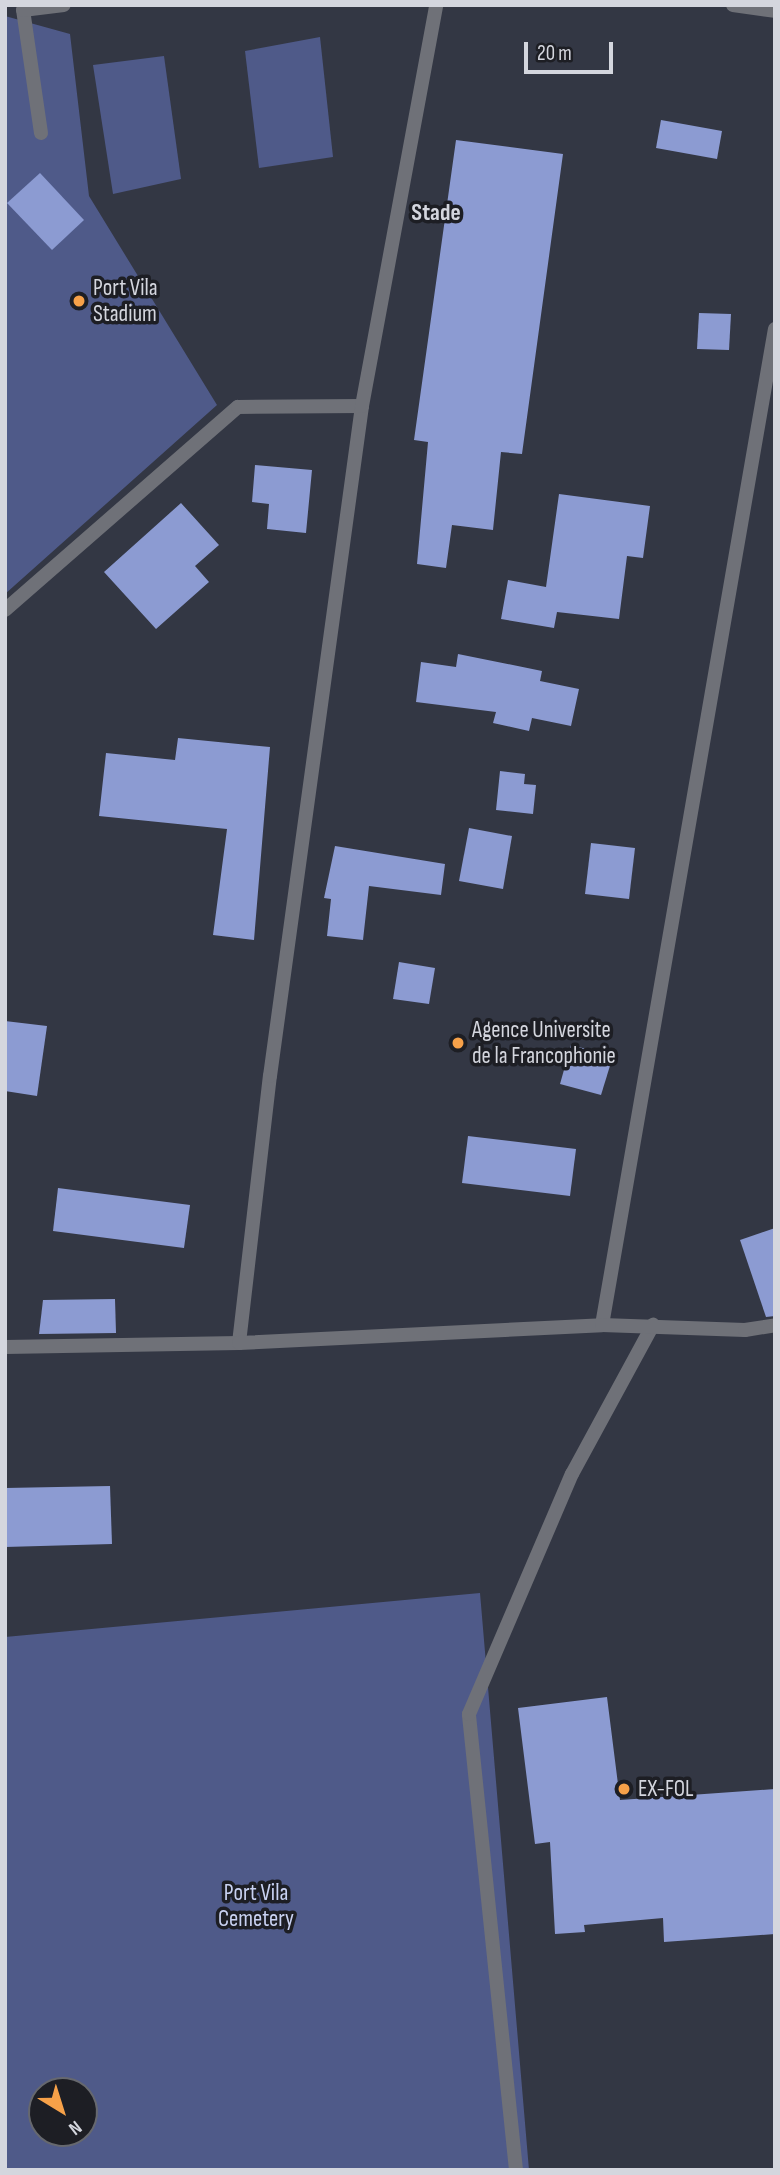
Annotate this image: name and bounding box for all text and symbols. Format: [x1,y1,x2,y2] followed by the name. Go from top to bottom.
[528,28,617,72] scale bar
[537,41,572,66] text: 20 m
[411,199,461,227] district label: Stade
[93,274,158,328] place label: Port Vila Stadium
[71,293,87,309] marker: Port Vila Stadium
[472,1016,616,1070] place label: Agence Universite de la Francophonie
[450,1035,466,1051] marker: Agence Universite de la Francophonie
[638,1775,694,1803] place label: EX-FOL
[616,1781,632,1797] marker: EX-FOL
[218,1879,294,1933] park label: Port Vila Cemetery
[28,2077,98,2147] north arrow
[64,2115,86,2140] text: N

